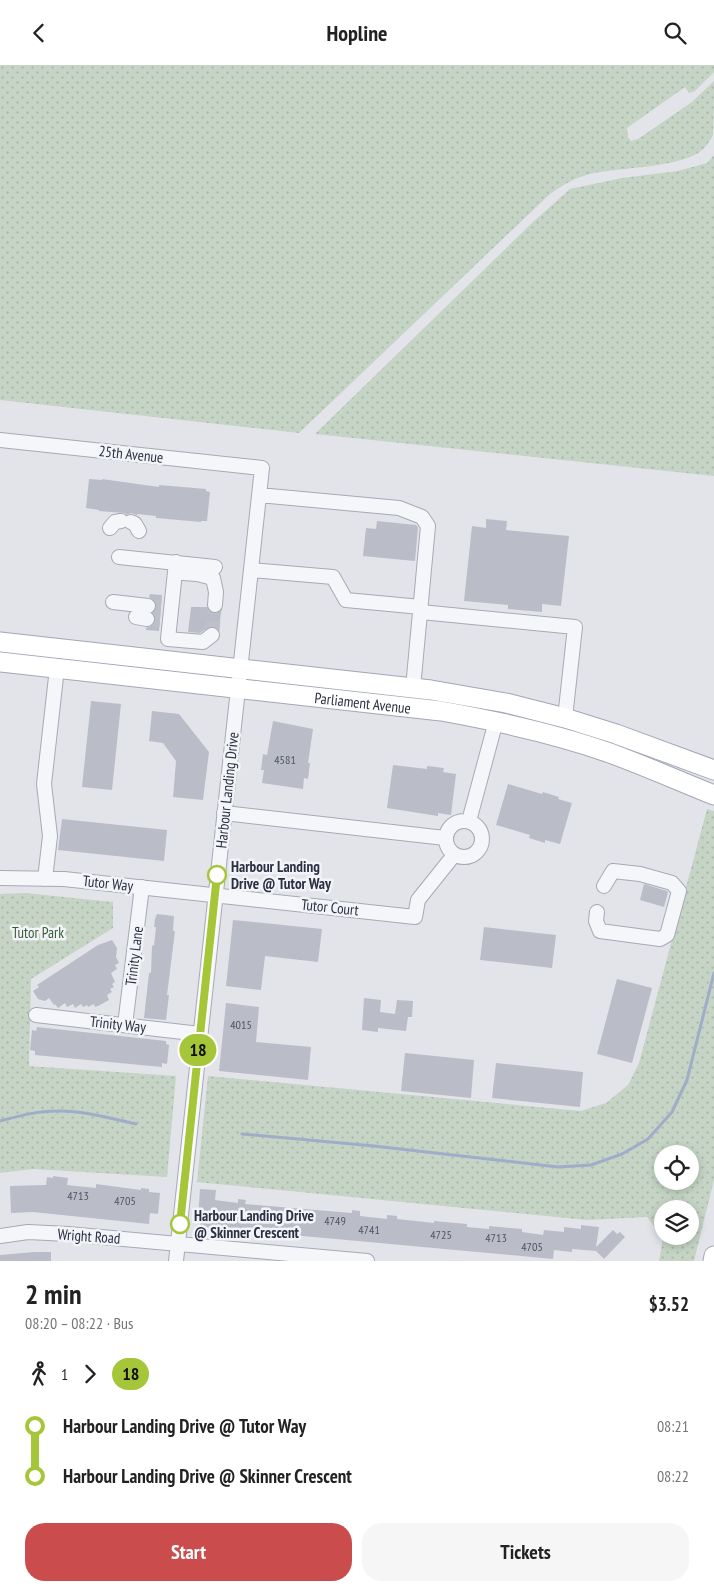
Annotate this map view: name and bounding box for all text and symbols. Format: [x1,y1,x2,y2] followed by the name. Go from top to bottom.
[25,19,53,47] icon: back
[327,19,387,47] text: Hopline
[661,19,689,47] icon: search
[98,441,164,467] street label: 25th Avenue
[314,688,412,717] street label: Parliament Avenue
[211,731,243,849] street label: Harbour Landing Drive
[274,752,296,767] house number: 4581
[231,857,332,893] place label: Harbour Landing Drive @ Tutor Way
[207,865,227,885] marker: Harbour Landing Drive @ Tutor Way
[82,871,135,895] street label: Tutor Way
[300,895,360,919] street label: Tutor Court
[12,923,64,942] park label: Tutor Park
[121,925,147,987] street label: Trinity Lane
[89,1012,147,1036] street label: Trinity Way
[230,1017,252,1032] house number: 4015
[176,1034,220,1066] line badge: 18
[189,1038,207,1061] text: 18
[654,1145,699,1245] map controls
[654,1145,699,1190] button: locate
[67,1188,89,1203] house number: 4713
[114,1193,136,1208] house number: 4705
[654,1200,699,1245] button: layers
[194,1206,314,1242] place label: Harbour Landing Drive @ Skinner Crescent
[324,1213,346,1228] house number: 4749
[170,1214,190,1234] marker: Harbour Landing Drive @ Skinner Crescent
[358,1222,380,1237] house number: 4741
[57,1224,121,1248] street label: Wright Road
[430,1227,452,1242] house number: 4725
[485,1230,507,1245] house number: 4713
[521,1239,543,1254] house number: 4705
[25,1275,82,1312] text: 2 min
[649,1292,689,1316] text: $3.52
[25,1313,133,1333] text: 08:20 – 08:22 · Bus
[25,1360,53,1388] icon: walk
[76,1360,104,1388] icon: forward
[122,1362,139,1385] text: 18
[61,1364,68,1384] text: 1
[63,1414,306,1438] text: Harbour Landing Drive @ Tutor Way
[657,1416,689,1436] text: 08:21
[63,1464,352,1488] text: Harbour Landing Drive @ Skinner Crescent
[657,1466,689,1486] text: 08:22
[25,1523,352,1581] button: Start
[362,1523,689,1581] button: Tickets

